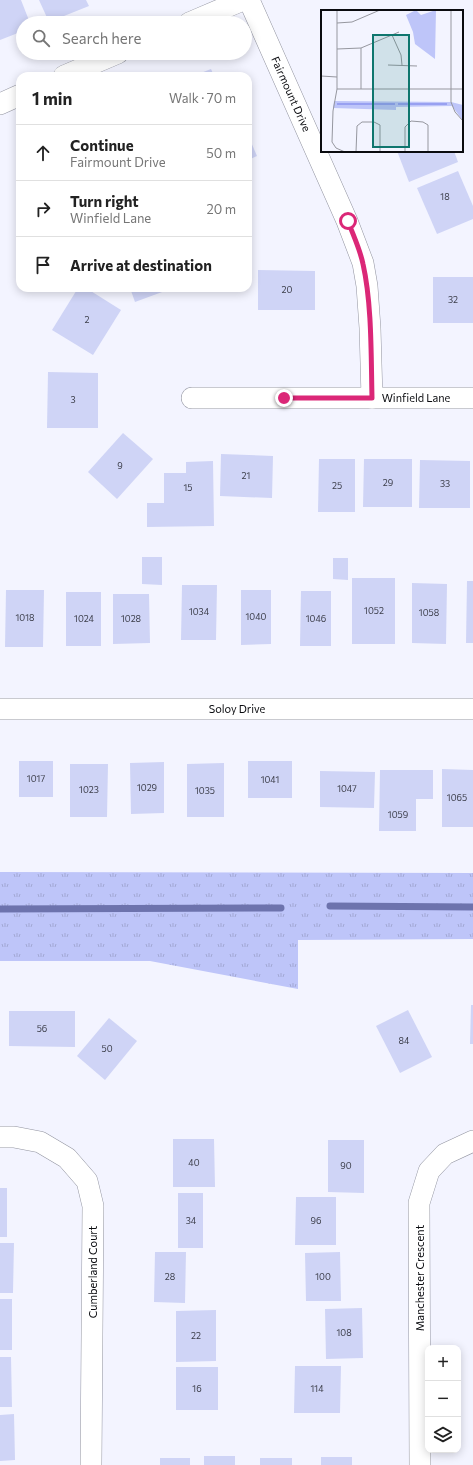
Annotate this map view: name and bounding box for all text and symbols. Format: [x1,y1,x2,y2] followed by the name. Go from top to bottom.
[321,10,463,152] inset map
[16,16,252,60] search box
[30,27,52,49] icon: search
[62,29,141,47] text: Search here
[269,54,314,134] street label: Fairmount Drive
[32,88,72,109] text: 1 min
[169,90,236,106] text: Walk · 70 m
[70,136,134,154] text: Continue
[32,142,54,164] icon: ahead
[206,145,236,161] text: 50 m
[70,154,166,170] text: Fairmount Drive
[440,191,450,202] house number: 18
[70,192,139,210] text: Turn right
[32,198,54,220] icon: right
[207,201,236,217] text: 20 m
[70,210,151,226] text: Winfield Lane
[339,212,357,230] route start
[32,254,54,276] icon: arrive
[70,256,212,274] text: Arrive at destination
[282,284,293,295] house number: 20
[448,294,458,305] house number: 32
[85,314,90,325] house number: 2
[275,389,293,407] route end
[382,391,451,404] street label: Winfield Lane
[70,394,76,405] house number: 3
[117,460,123,471] house number: 9
[242,470,250,481] house number: 21
[383,477,393,488] house number: 29
[440,478,450,489] house number: 33
[332,480,342,491] house number: 25
[183,482,193,493] house number: 15
[364,605,384,616] house number: 1052
[189,606,210,617] house number: 1034
[419,607,439,618] house number: 1058
[246,611,267,622] house number: 1040
[15,612,35,623] house number: 1018
[74,613,95,624] house number: 1024
[121,613,141,624] house number: 1028
[306,613,326,624] house number: 1046
[209,702,265,715] street label: Soloy Drive
[27,773,45,784] house number: 1017
[261,774,279,785] house number: 1041
[137,782,157,793] house number: 1029
[337,783,357,794] house number: 1047
[79,784,99,795] house number: 1023
[195,785,215,796] house number: 1035
[447,792,467,803] house number: 1065
[388,809,408,820] house number: 1059
[37,1023,47,1034] house number: 56
[399,1035,410,1046] house number: 84
[101,1043,113,1054] house number: 50
[188,1157,200,1168] house number: 40
[340,1160,352,1171] house number: 90
[186,1215,197,1226] house number: 34
[311,1215,321,1226] house number: 96
[413,1224,426,1331] street label: Manchester Crescent
[86,1225,99,1318] street label: Cumberland Court
[165,1271,175,1282] house number: 28
[315,1271,331,1282] house number: 100
[336,1327,352,1338] house number: 108
[191,1330,201,1341] house number: 22
[425,1345,461,1453] map controls
[425,1345,461,1381] button: +
[425,1381,461,1417] button: −
[192,1383,202,1394] house number: 16
[310,1383,324,1394] house number: 114
[425,1417,461,1453] button: layers

